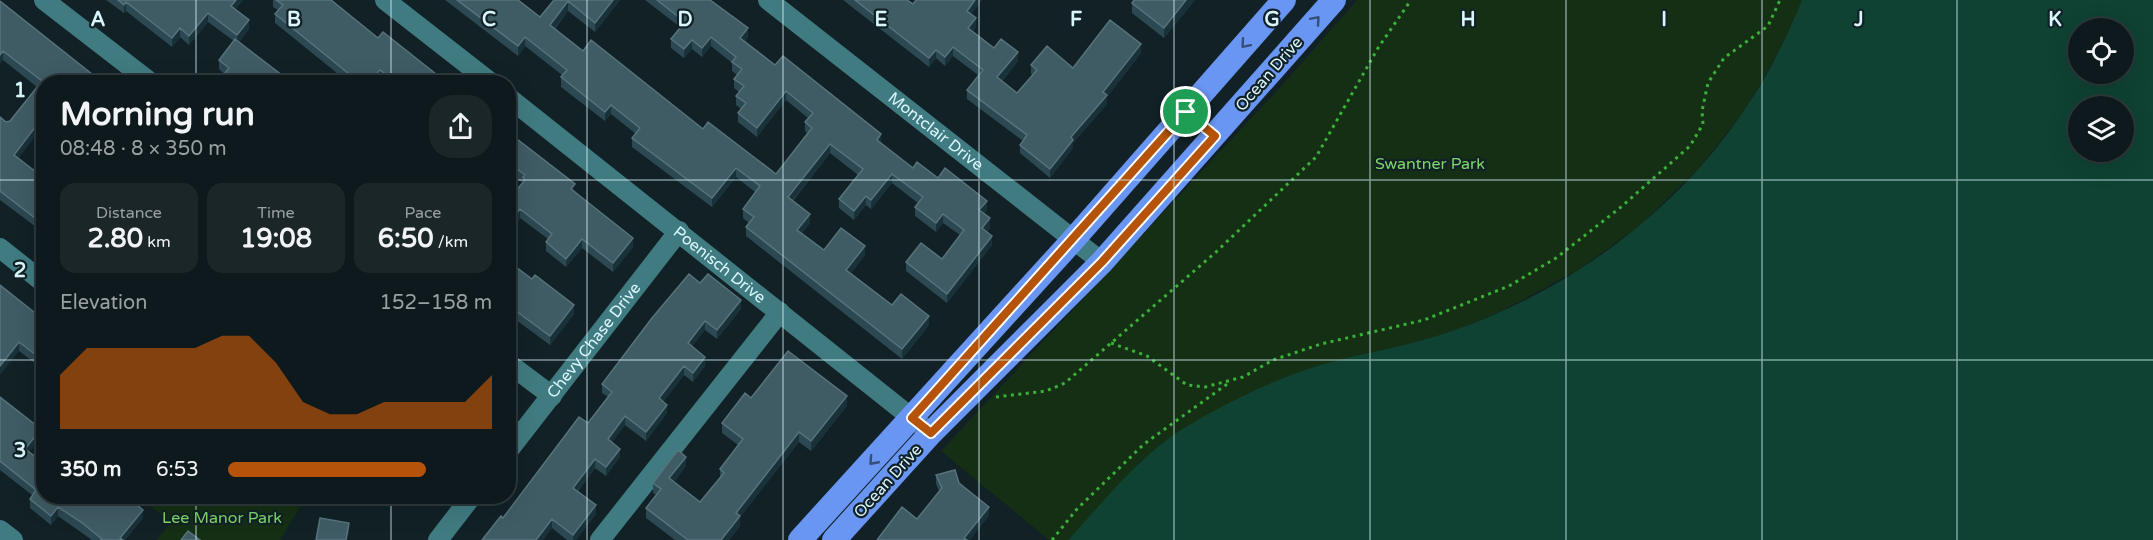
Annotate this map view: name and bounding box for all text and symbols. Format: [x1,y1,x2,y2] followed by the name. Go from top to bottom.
[91,8,106,32] text: A
[287,8,301,32] text: B
[482,8,496,32] text: C
[677,8,693,32] text: D
[875,8,888,32] text: E
[1070,8,1082,32] text: F
[1264,8,1280,32] text: G
[1460,8,1476,32] text: H
[1661,8,1667,32] text: I
[1853,8,1864,32] text: J
[2048,8,2062,32] text: K
[1309,16,1320,27] one-way arrow
[2068,18,2134,162] map controls
[2068,18,2134,84] button: locate
[1231,33,1307,115] street label: Ocean Drive
[1241,37,1252,48] one-way arrow
[14,79,26,103] text: 1
[1160,86,1211,137] pin
[884,88,987,175] street label: Montclair Drive
[60,95,255,134] text: Morning run
[429,95,492,158] button: share
[1169,95,1202,128] icon: arrive
[2068,96,2134,162] button: layers
[60,137,227,161] text: 08:48 · 8 × 350 m
[1375,154,1485,174] park label: Swantner Park
[96,203,162,223] text: Distance
[257,203,295,223] text: Time
[405,203,441,223] text: Pace
[669,222,770,308] street label: Poenisch Drive
[87,223,143,254] text: 2.80
[240,223,312,254] text: 19:08
[378,223,434,254] text: 6:50
[143,232,171,252] text: km
[434,232,468,252] text: /km
[14,259,26,283] text: 2
[543,279,645,402] street label: Chevy Chase Drive
[60,291,147,315] text: Elevation
[379,291,492,315] text: 152–158 m
[14,439,26,463] text: 3
[850,440,926,522] street label: Ocean Drive
[869,454,880,465] one-way arrow
[60,458,121,482] text: 350 m
[156,458,199,482] text: 6:53
[162,508,282,528] park label: Lee Manor Park

